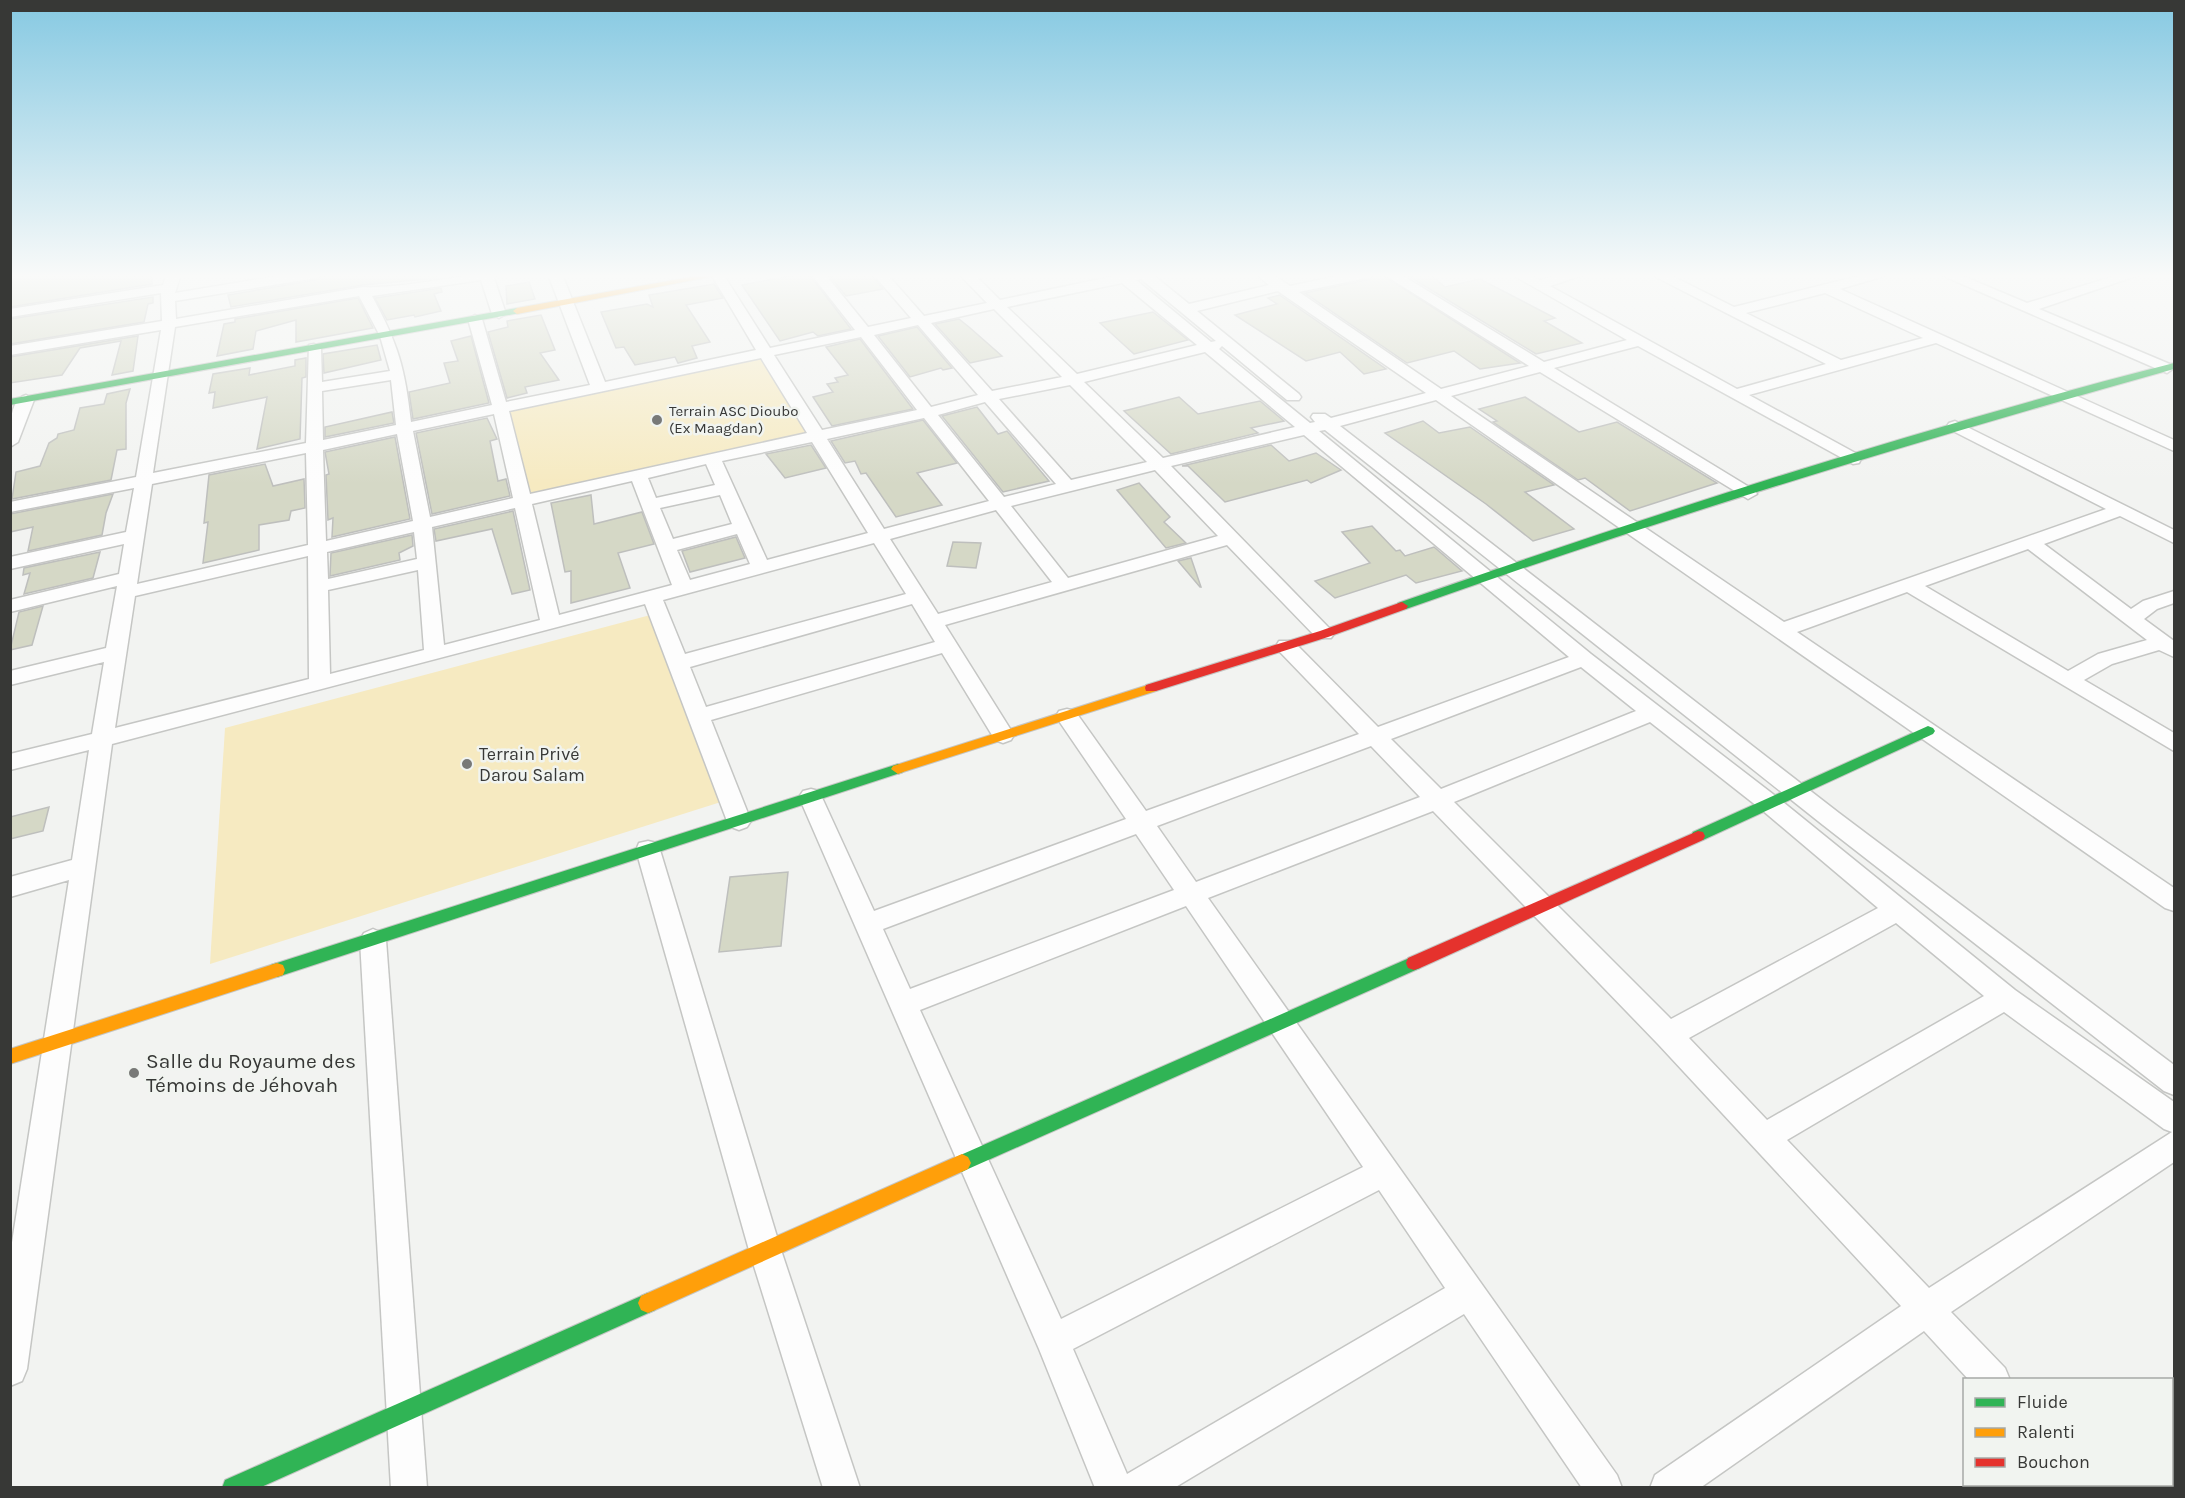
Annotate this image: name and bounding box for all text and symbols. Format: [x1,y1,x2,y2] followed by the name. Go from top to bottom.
[669,402,798,437] place label: Terrain ASC Dioubo (Ex Maagdan)
[650,413,664,427] marker: Terrain ASC Dioubo (Ex Maagdan)
[479,743,585,786] place label: Terrain Privé Darou Salam
[460,757,474,771] marker: Terrain Privé Darou Salam
[146,1049,356,1097] place label: Salle du Royaume des Témoins de Jéhovah
[127,1066,141,1080] marker: Salle du Royaume des Témoins de Jéhovah
[1963,1378,2173,1486] legend
[2017,1391,2068,1413] text: Fluide
[2017,1421,2075,1443] text: Ralenti
[2017,1451,2090,1473] text: Bouchon

